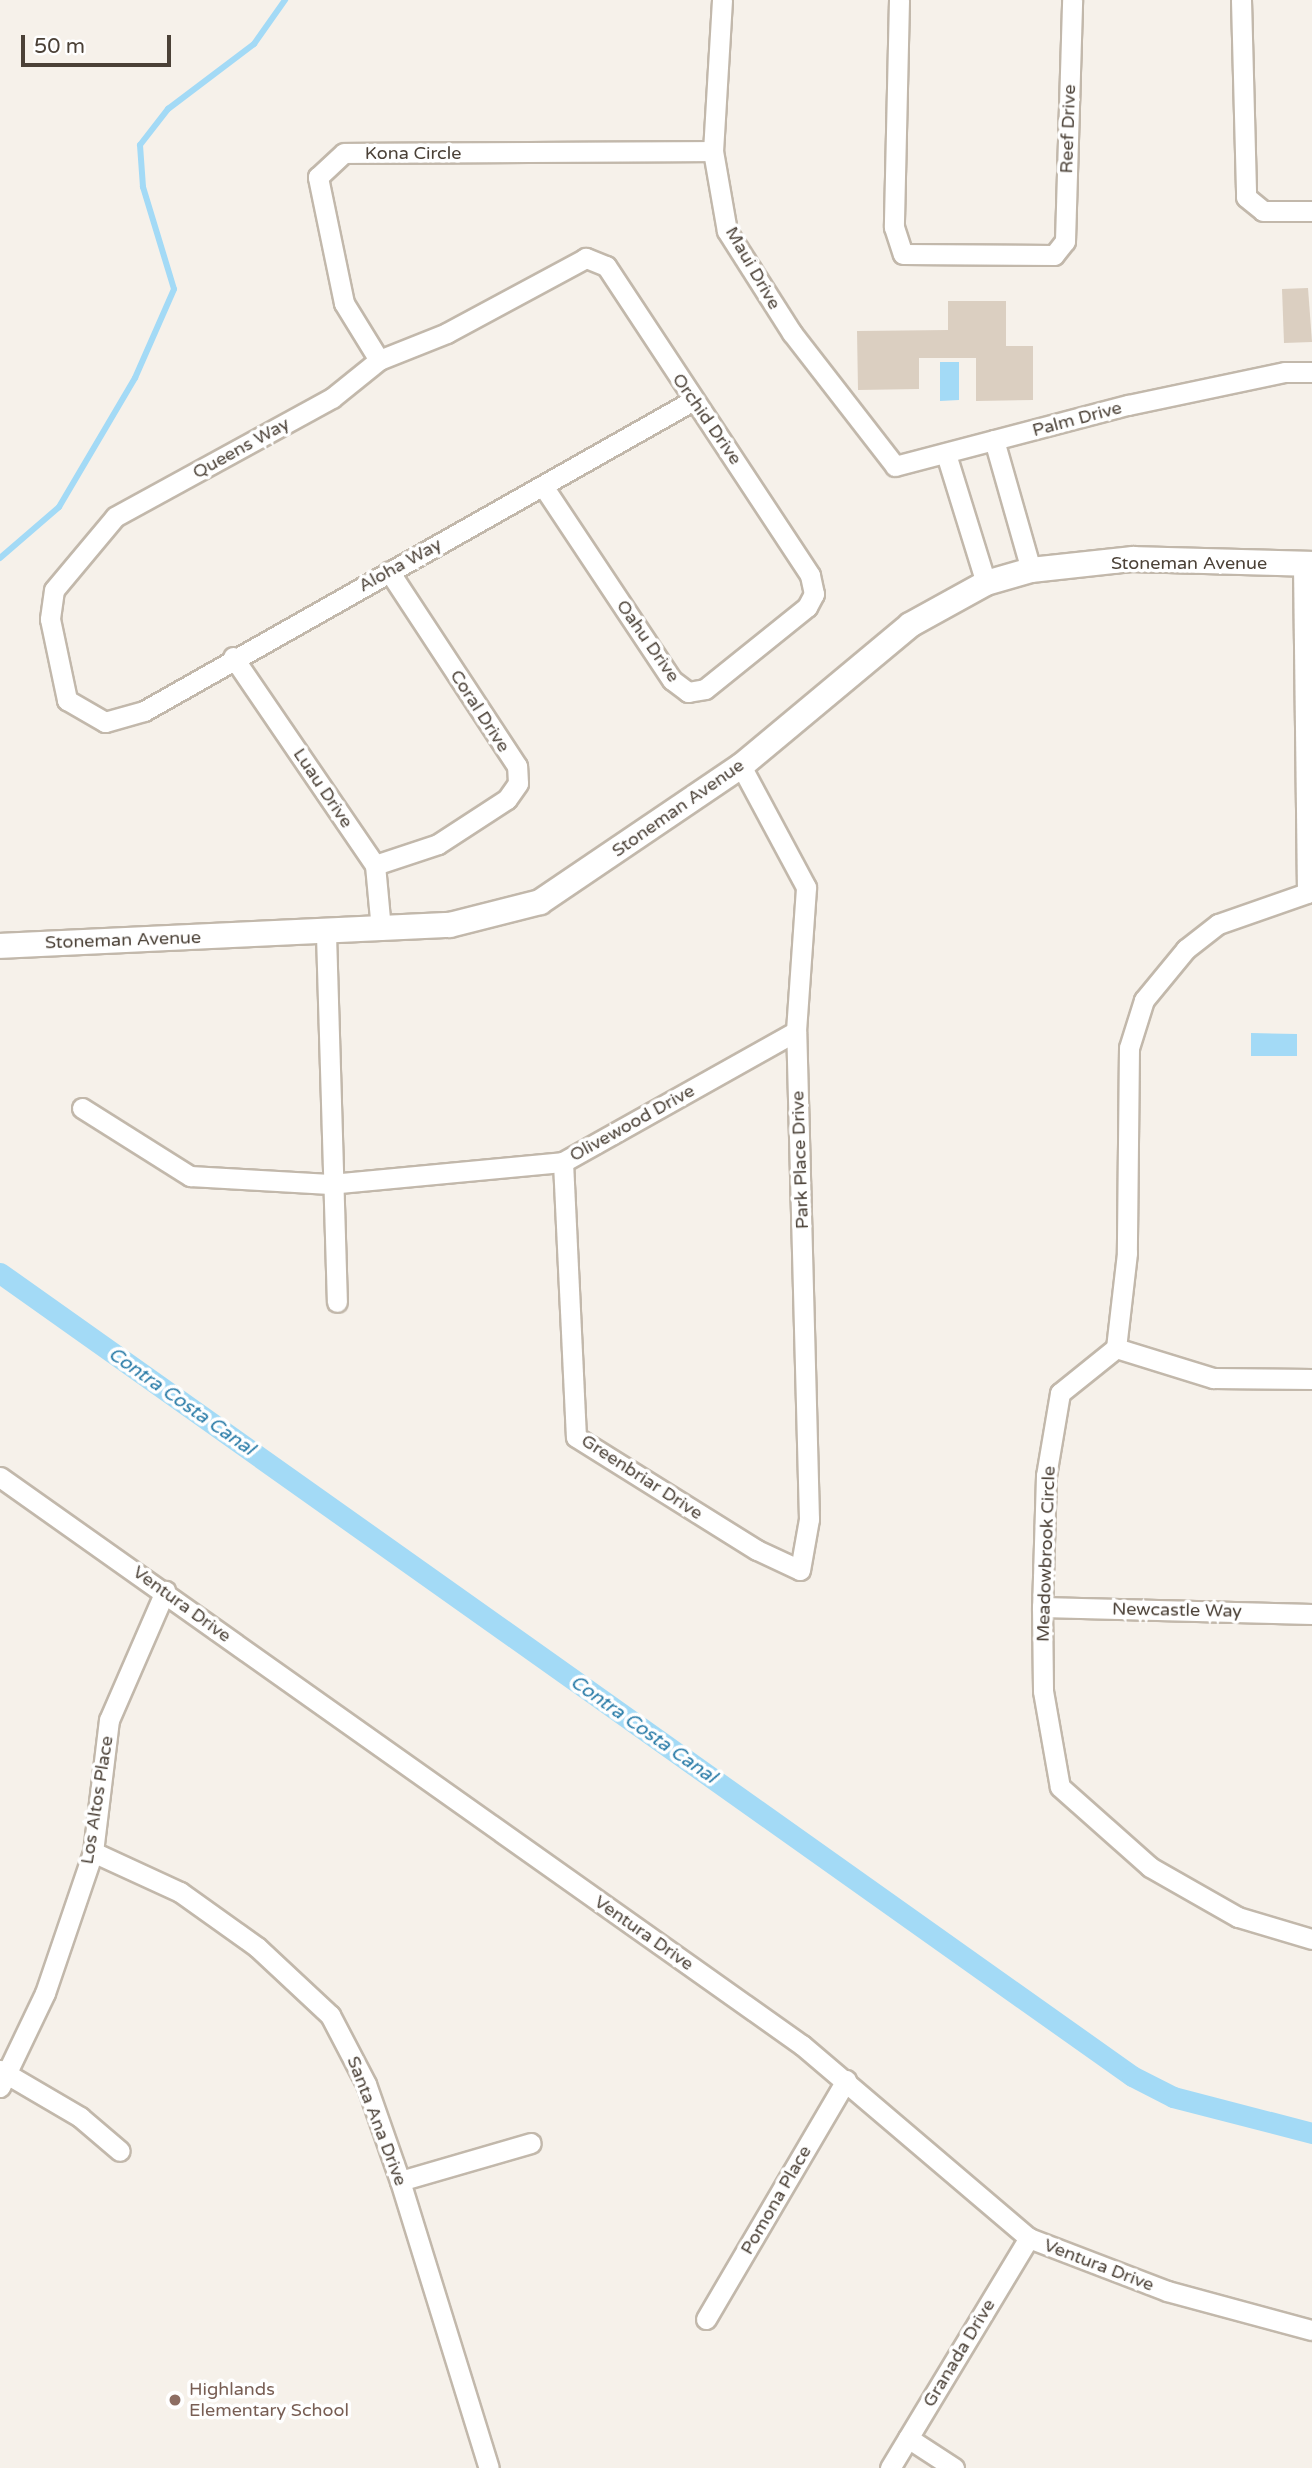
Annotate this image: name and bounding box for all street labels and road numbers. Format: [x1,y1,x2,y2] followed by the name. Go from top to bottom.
[1056,84,1080,174] street label: Reef Drive
[365,142,461,164] street label: Kona Circle
[721,223,785,313] street label: Maui Drive
[668,369,746,469] street label: Orchid Drive
[1030,397,1124,441] street label: Palm Drive
[189,413,293,483] street label: Queens Way
[355,533,445,597] street label: Aloha Way
[1111,552,1267,574] street label: Stoneman Avenue
[612,596,684,686] street label: Oahu Drive
[445,666,515,756] street label: Coral Drive
[289,744,357,832] street label: Luau Drive
[608,754,748,862] street label: Stoneman Avenue
[45,926,201,954] street label: Stoneman Avenue
[566,1080,698,1166] street label: Olivewood Drive
[787,1090,813,1230] street label: Park Place Drive
[577,1430,707,1524] street label: Greenbriar Drive
[1032,1466,1060,1642] street label: Meadowbrook Circle
[129,1561,235,1647] street label: Ventura Drive
[1112,1598,1242,1622] street label: Newcastle Way
[76,1734,118,1866] street label: Los Altos Place
[590,1891,698,1975] street label: Ventura Drive
[342,2053,412,2189] street label: Santa Ana Drive
[736,2142,816,2258] street label: Pomona Place
[1041,2234,1157,2296] street label: Ventura Drive
[918,2295,1000,2411] street label: Granada Drive

